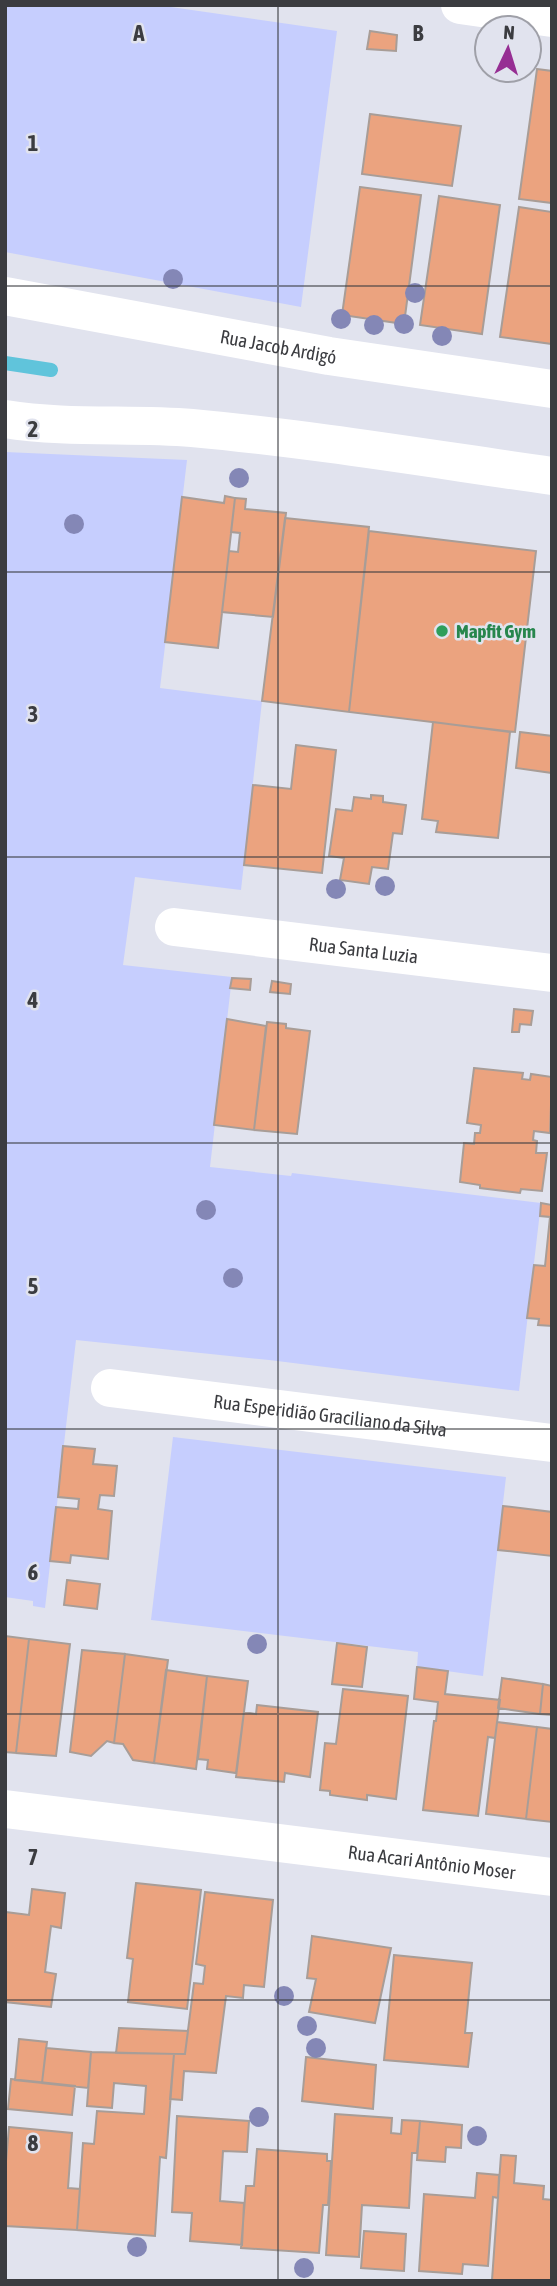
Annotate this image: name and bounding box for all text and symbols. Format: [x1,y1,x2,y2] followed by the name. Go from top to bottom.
[473,14,543,84] north arrow
[132,20,145,46] text: A
[413,20,424,46] text: B
[503,21,516,43] text: N
[28,130,39,156] text: 1
[218,325,338,368] street label: Rua Jacob Ardigó
[28,416,38,442] text: 2
[456,620,536,642] place label: Mapfit Gym
[434,623,450,639] marker: Mapfit Gym
[28,701,38,727] text: 3
[308,933,419,968] street label: Rua Santa Luzia
[27,987,39,1013] text: 4
[28,1273,39,1299] text: 5
[212,1390,448,1441] street label: Rua Esperidião Graciliano da Silva
[28,1559,39,1585] text: 6
[347,1841,517,1883] street label: Rua Acari Antônio Moser
[28,1844,38,1870] text: 7
[28,2130,39,2156] text: 8

